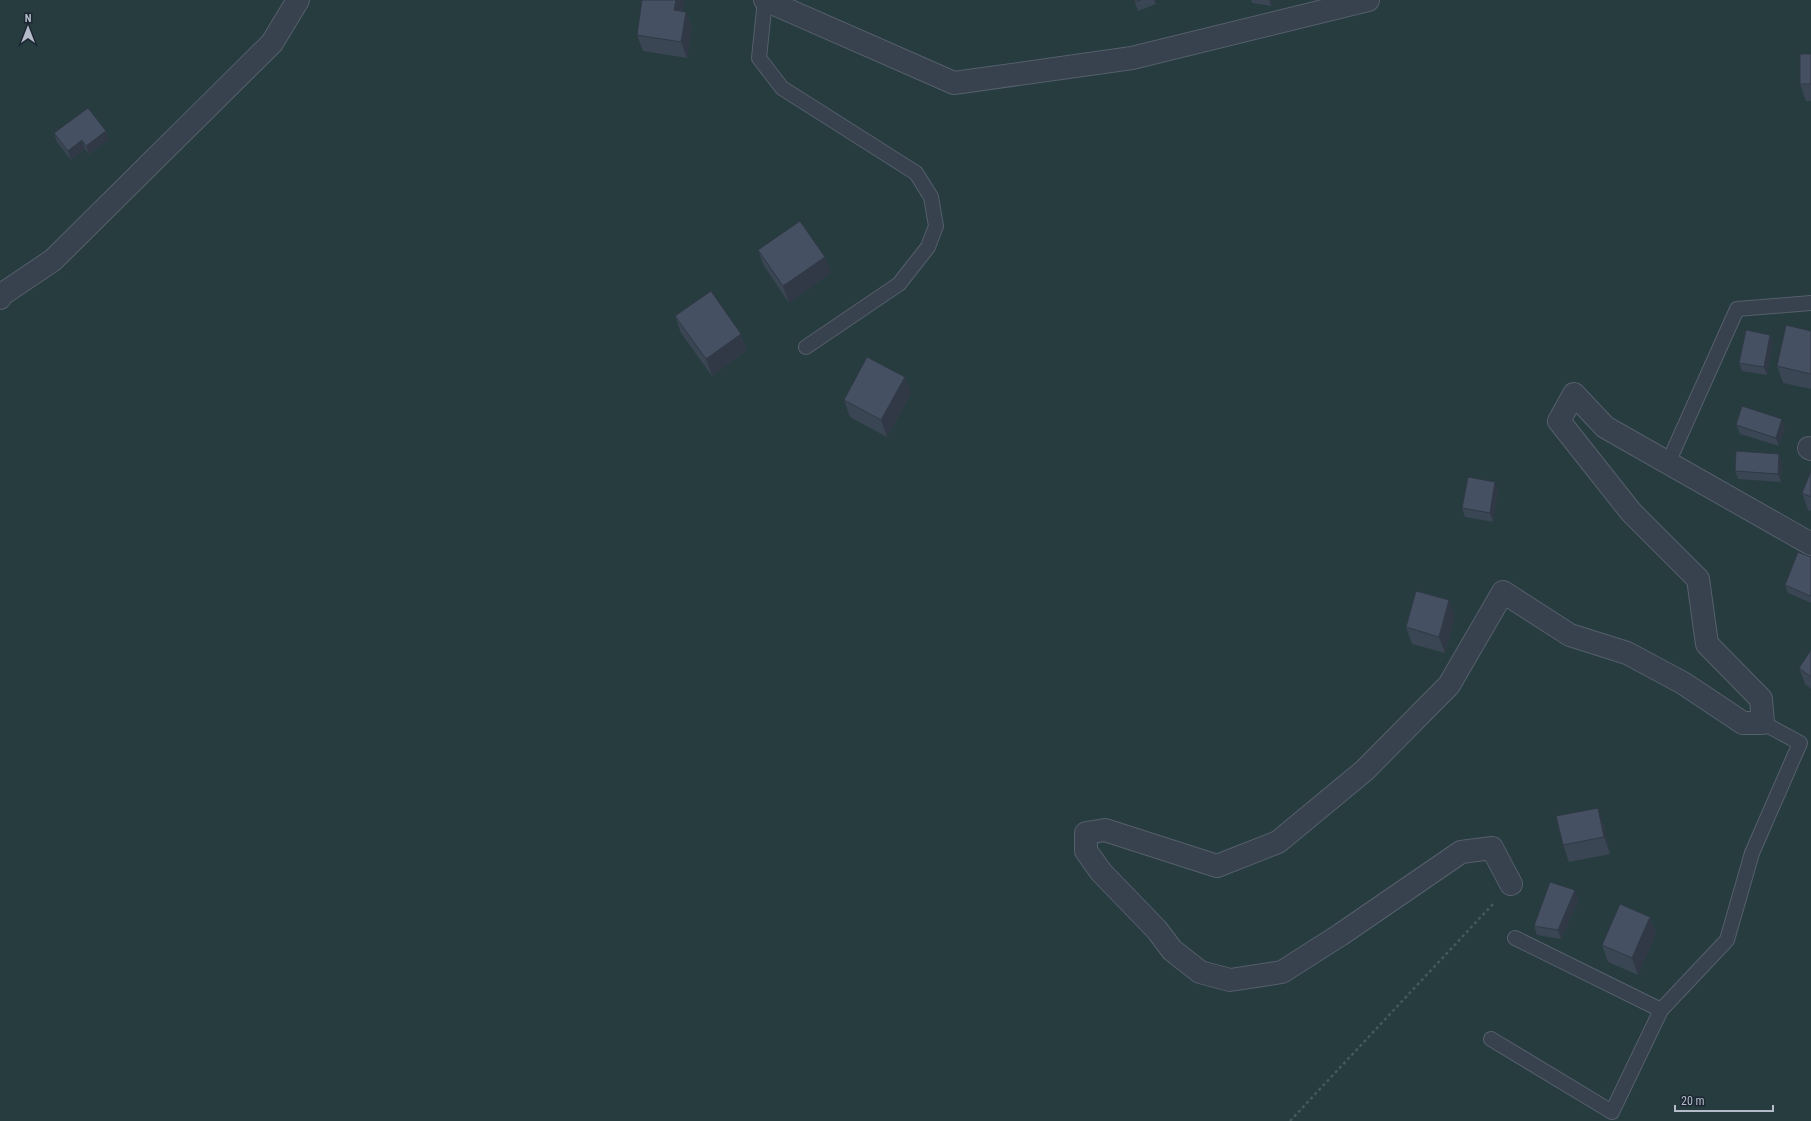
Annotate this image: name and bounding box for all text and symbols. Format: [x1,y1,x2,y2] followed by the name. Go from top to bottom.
[8,8,48,48] north arrow
[25,12,32,25] text: N
[1675,1087,1773,1113] scale bar
[1681,1094,1705,1108] text: 20 m

